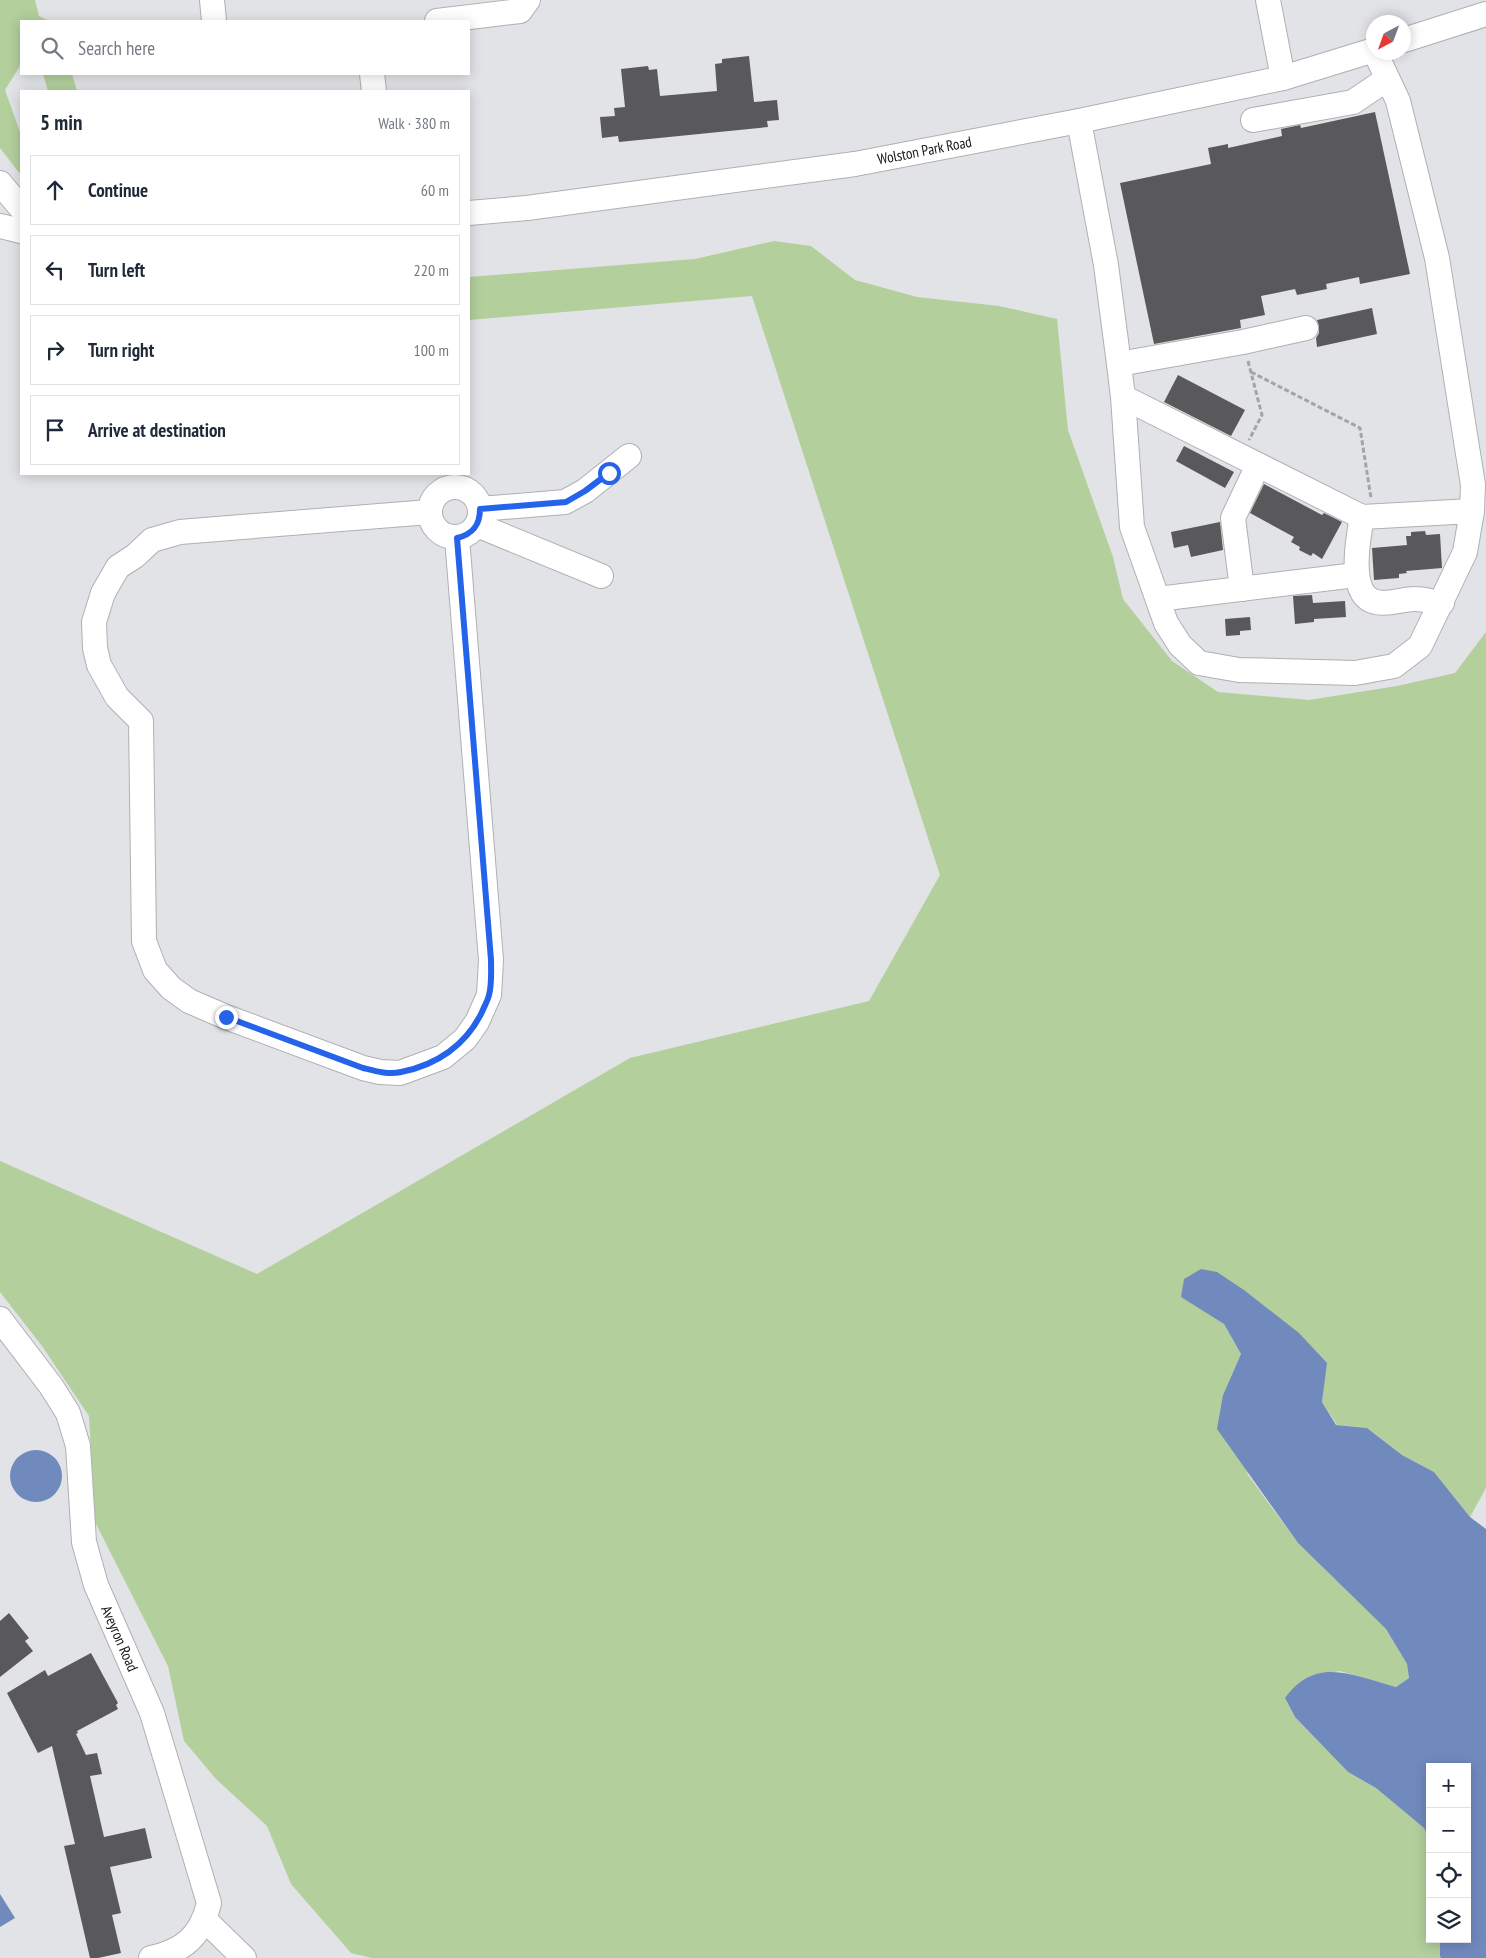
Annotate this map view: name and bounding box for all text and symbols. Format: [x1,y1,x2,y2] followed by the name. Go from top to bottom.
[1366,15,1411,60] north arrow
[20,20,470,75] search box
[38,34,66,62] icon: search
[78,36,155,60] text: Search here
[40,109,82,136] text: 5 min
[378,113,450,133] text: Walk · 380 m
[876,132,973,169] street label: Wolston Park Road
[41,176,69,204] icon: ahead
[88,178,148,202] text: Continue
[421,180,449,200] text: 60 m
[41,256,69,284] icon: left
[88,258,145,282] text: Turn left
[414,260,449,280] text: 220 m
[41,336,69,364] icon: right
[88,338,154,362] text: Turn right
[414,340,449,360] text: 100 m
[41,416,69,444] icon: arrive
[88,418,226,442] text: Arrive at destination
[598,462,621,485] route start
[215,1006,238,1029] route end
[97,1603,143,1674] street label: Aveyron Road
[1426,1763,1471,1943] map controls
[1426,1763,1471,1808] button: +
[1426,1808,1471,1853] button: −
[1426,1853,1471,1898] button: locate
[1426,1898,1471,1943] button: layers

